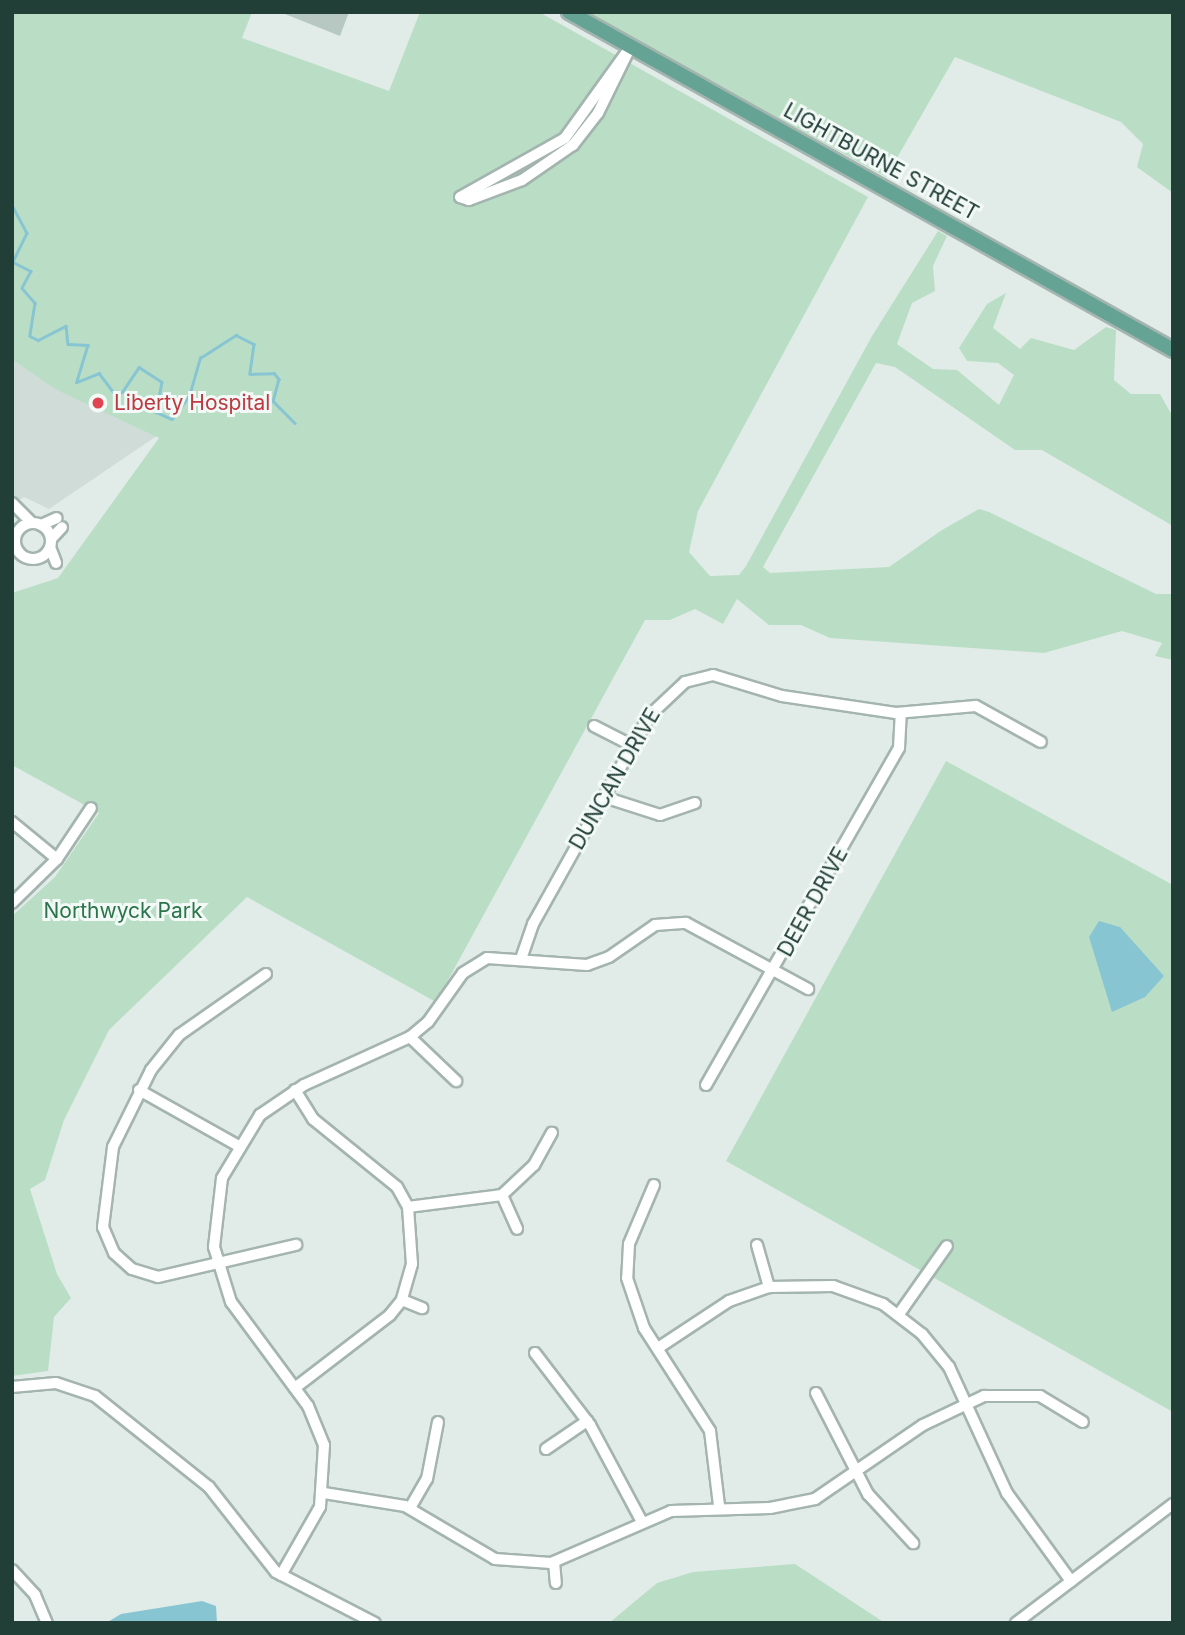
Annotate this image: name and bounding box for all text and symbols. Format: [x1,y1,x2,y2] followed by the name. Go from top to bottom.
[779,98,983,226] street label: LIGHTBURNE STREET
[114,390,270,416] place label: Liberty Hospital
[88,393,108,413] marker: Liberty Hospital
[564,704,666,854] street label: DUNCAN DRIVE
[773,843,853,961] street label: DEER DRIVE
[44,898,202,924] park label: Northwyck Park

